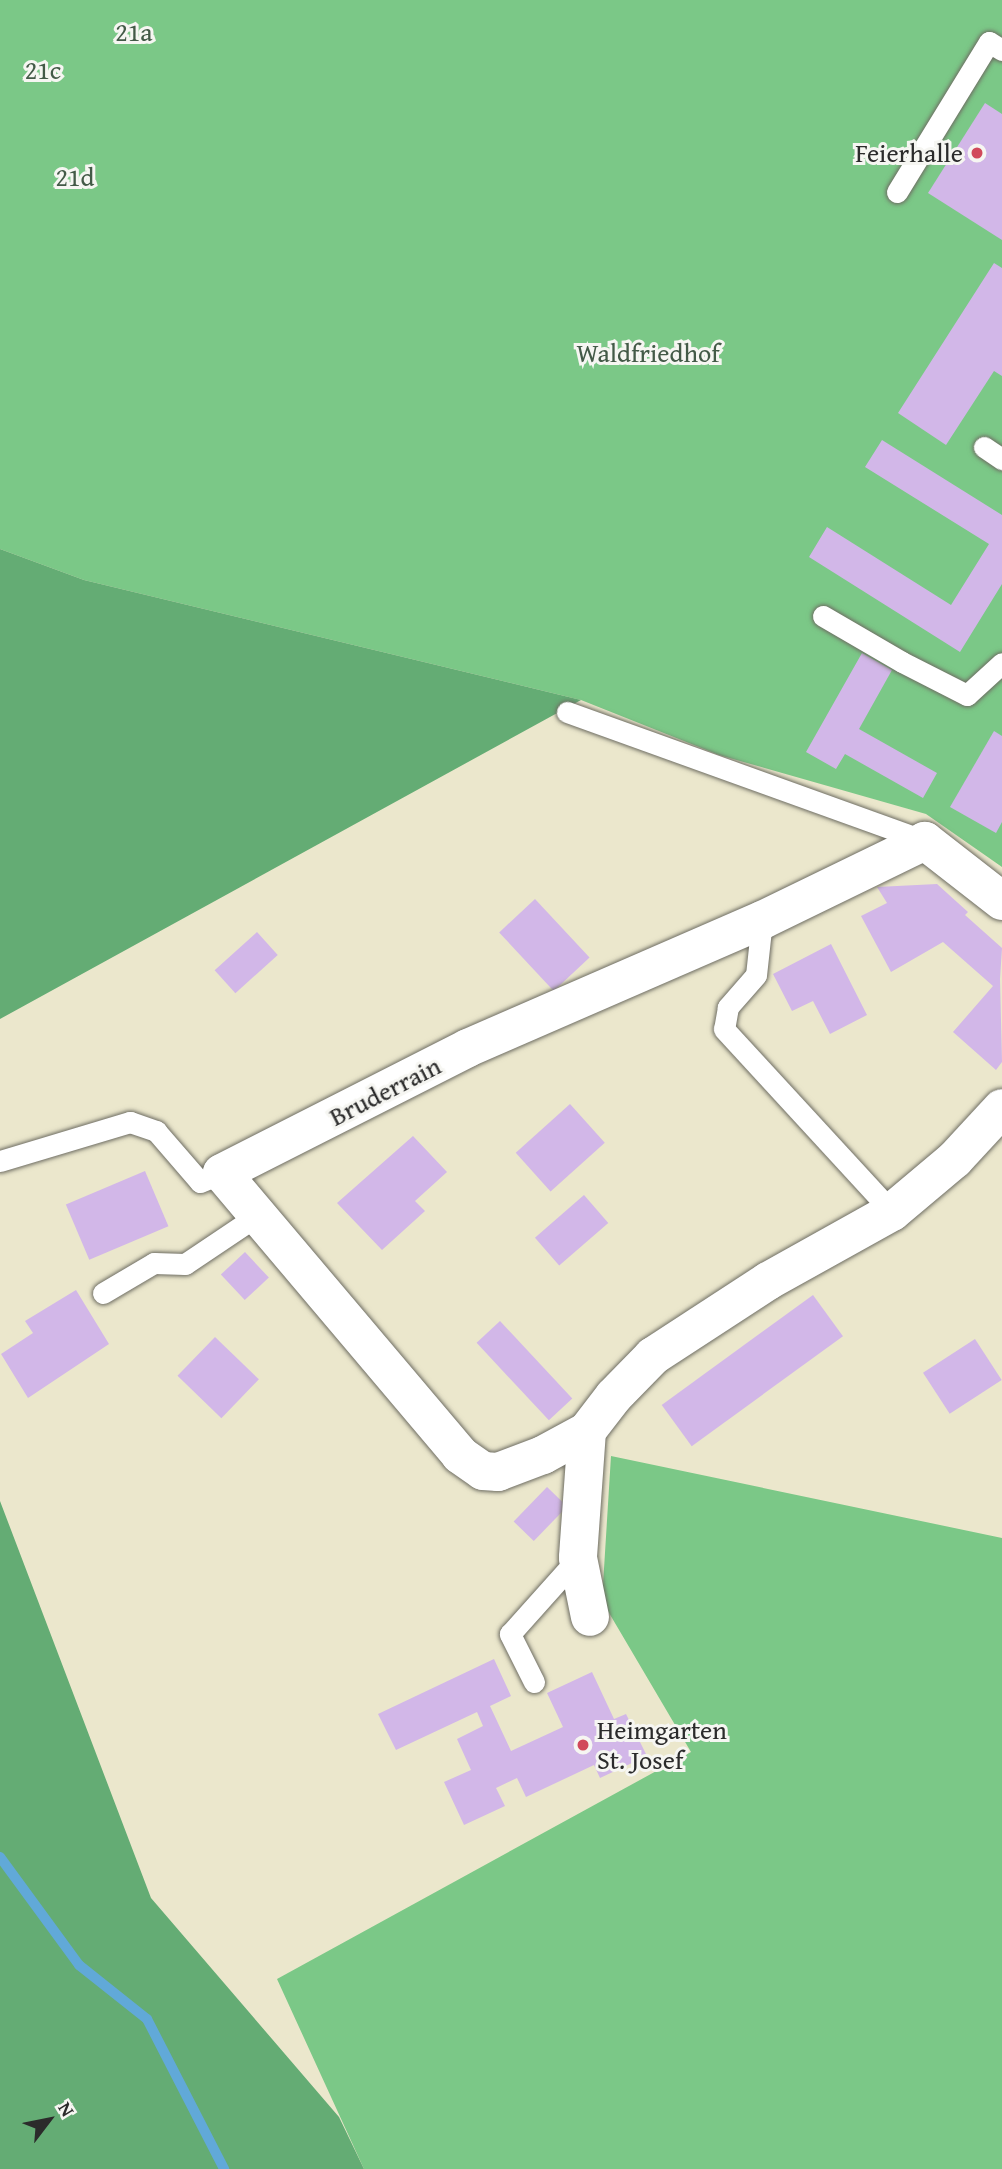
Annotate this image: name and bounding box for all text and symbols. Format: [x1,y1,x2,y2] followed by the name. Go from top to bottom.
[115,16,153,48] park label: 21a
[25,54,61,86] park label: 21c
[855,137,963,169] place label: Feierhalle
[969,145,985,161] marker: Feierhalle
[56,161,94,193] park label: 21d
[576,337,720,369] park label: Waldfriedhof
[324,1050,446,1132] street label: Bruderrain
[597,1714,727,1776] place label: Heimgarten St. Josef
[575,1737,591,1753] marker: Heimgarten St. Josef
[14,2085,84,2155] north arrow
[52,2096,82,2122] text: N

